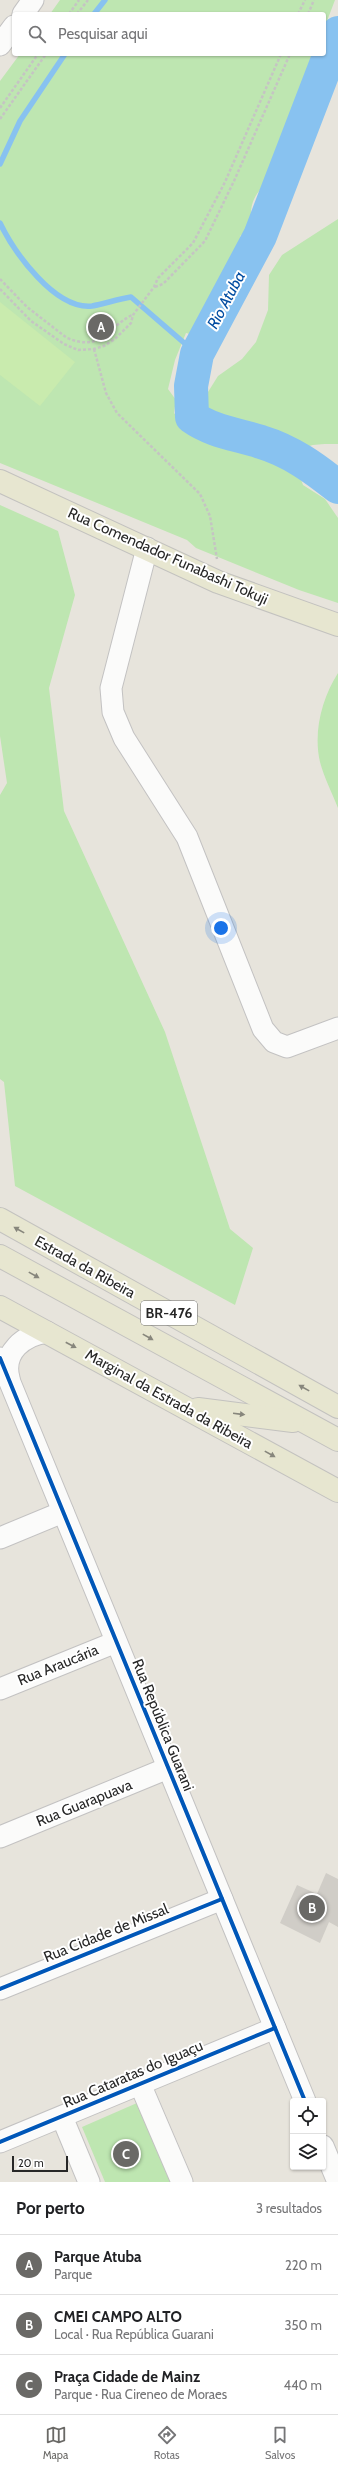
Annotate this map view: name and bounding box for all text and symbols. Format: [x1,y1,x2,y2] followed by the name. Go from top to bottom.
[12,12,326,56] search box
[26,23,48,45] icon: search
[58,25,148,43] text: Pesquisar aqui
[203,268,249,332] water label: Rio Atuba
[88,312,114,342] pin: A
[65,504,271,608] street label: Rua Comendador Funabashi Tokuji
[211,918,231,938] your location
[13,1226,25,1233] one-way arrow
[32,1232,139,1302] street label: Estrada da Ribeira
[28,1272,40,1278] one-way arrow
[141,1301,197,1325] road number: BR-476
[143,1334,154,1340] one-way arrow
[66,1342,77,1349] one-way arrow
[82,1345,257,1453] street label: Marginal da Estrada da Ribeira
[298,1385,310,1391] one-way arrow
[233,1411,245,1417] one-way arrow
[264,1450,275,1457] one-way arrow
[15,1640,102,1689] street label: Rua Araucária
[128,1656,198,1794] street label: Rua República Guarani
[33,1775,135,1830] street label: Rua Guarapuava
[299,1893,325,1923] pin: B
[41,1900,171,1966] street label: Rua Cidade de Missal
[60,2036,206,2112] street label: Rua Cataratas do Iguaçu
[290,2098,326,2170] map controls
[290,2098,326,2134] button: locate
[290,2134,326,2170] button: layers
[113,2139,139,2169] pin: C
[12,2154,68,2173] scale bar
[18,2156,44,2170] text: 20 m
[16,2198,85,2218] text: Por perto
[256,2200,322,2216] text: 3 resultados
[54,2248,142,2266] text: Parque Atuba
[25,2257,33,2273] text: A
[285,2257,322,2273] text: 220 m
[54,2266,92,2282] text: Parque
[54,2308,182,2326] text: CMEI CAMPO ALTO
[25,2317,33,2333] text: B
[285,2317,322,2333] text: 350 m
[54,2326,214,2342] text: Local · Rua República Guarani
[54,2368,200,2386] text: Praça Cidade de Mainz
[25,2377,33,2393] text: C
[284,2377,322,2393] text: 440 m
[54,2386,227,2402] text: Parque · Rua Cireneo de Moraes
[43,2424,68,2462] tab: Mapa
[154,2424,180,2462] tab: Rotas
[265,2424,295,2462] tab: Salvos

